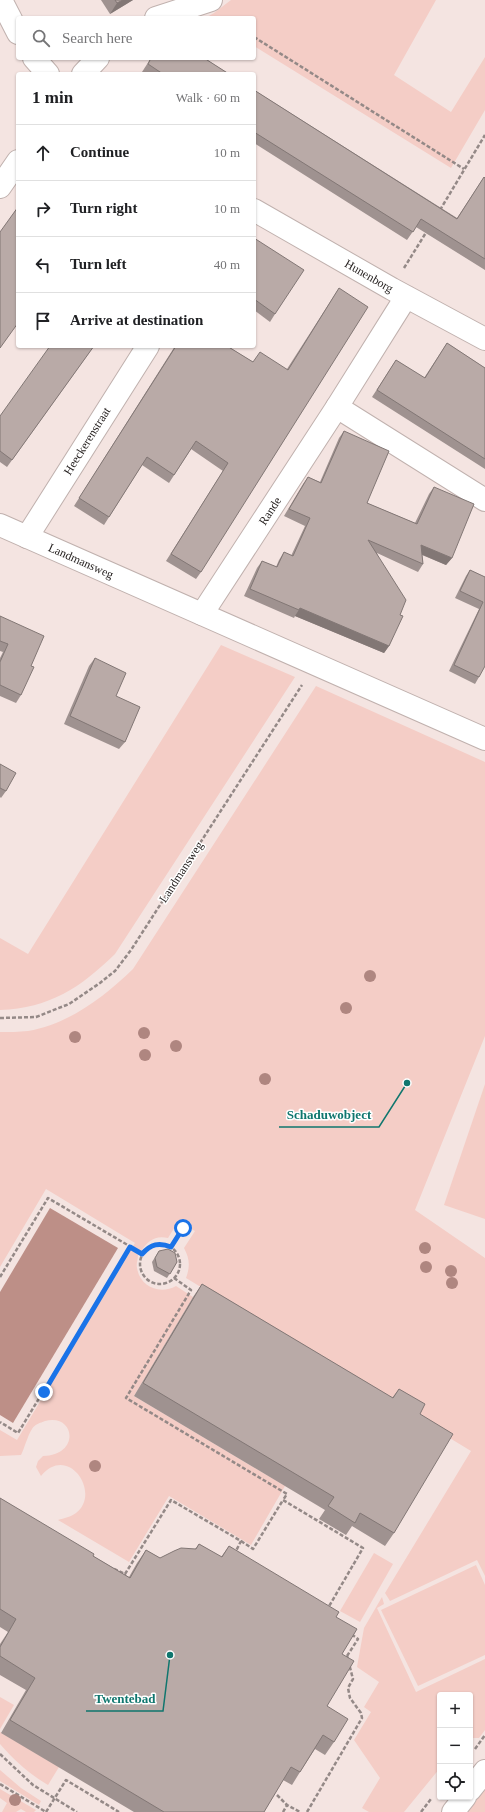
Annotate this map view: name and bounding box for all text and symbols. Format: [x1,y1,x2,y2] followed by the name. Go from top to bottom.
[16,16,256,60] search box
[30,27,52,49] icon: search
[62,30,132,46] text: Search here
[32,88,73,107] text: 1 min
[176,90,240,105] text: Walk · 60 m
[32,142,54,164] icon: ahead
[70,144,129,160] text: Continue
[214,145,240,160] text: 10 m
[32,198,54,220] icon: right
[70,200,137,216] text: Turn right
[214,201,240,216] text: 10 m
[32,254,54,276] icon: left
[70,256,127,272] text: Turn left
[342,256,396,296] street label: Hunenborg
[214,257,240,272] text: 40 m
[32,310,54,332] icon: arrive
[70,312,203,328] text: Arrive at destination
[61,404,114,477] street label: Heeckerenstraat
[256,494,284,528] street label: Rande
[46,540,116,582] street label: Landmansweg
[156,839,206,905] street label: Landmansweg
[279,1102,379,1127] callout: Schaduwobject
[287,1107,372,1122] text: Schaduwobject
[174,1219,192,1237] route start
[35,1383,53,1401] route end
[86,1686,163,1711] callout: Twentebad
[94,1691,156,1706] text: Twentebad
[437,1692,473,1800] map controls
[437,1692,473,1728] button: +
[437,1728,473,1764] button: −
[437,1764,473,1800] button: locate

